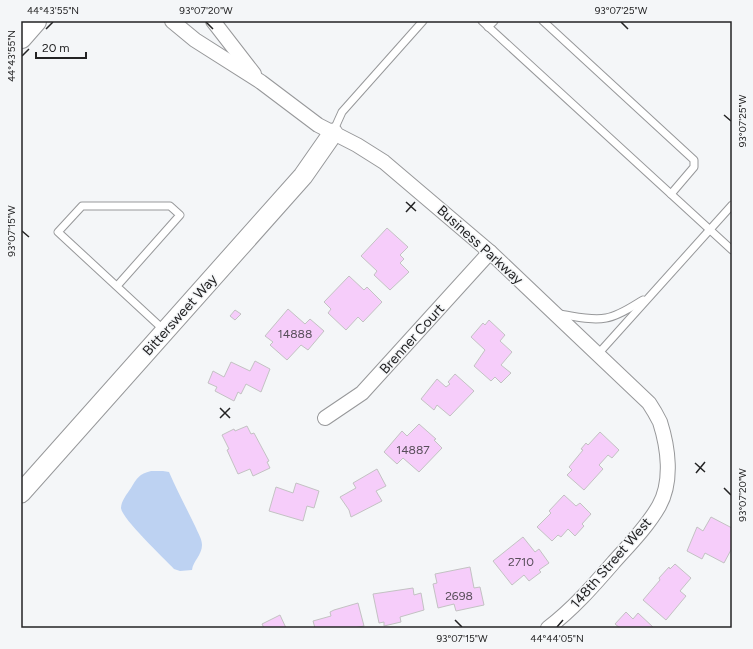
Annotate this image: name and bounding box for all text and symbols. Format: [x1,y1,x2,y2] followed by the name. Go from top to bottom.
[27,4,79,17] text: 44°43'55"N
[179,4,233,17] text: 93°07'20"W
[595,4,648,17] text: 93°07'25"W
[5,30,18,82] text: 44°43'55"N
[36,34,86,60] scale bar
[42,41,70,55] text: 20 m
[736,94,749,147] text: 93°07'25"W
[433,202,527,289] street label: Business Parkway
[5,205,18,257] text: 93°07'15"W
[139,270,221,359] street label: Bittersweet Way
[376,300,448,378] street label: Brenner Court
[278,327,312,341] house number: 14888
[396,443,430,457] house number: 14887
[736,468,749,522] text: 93°07'20"W
[567,514,655,612] street label: 148th Street West
[508,555,534,569] house number: 2710
[445,589,473,603] house number: 2698
[436,632,488,645] text: 93°07'15"W
[530,632,584,645] text: 44°44'05"N

